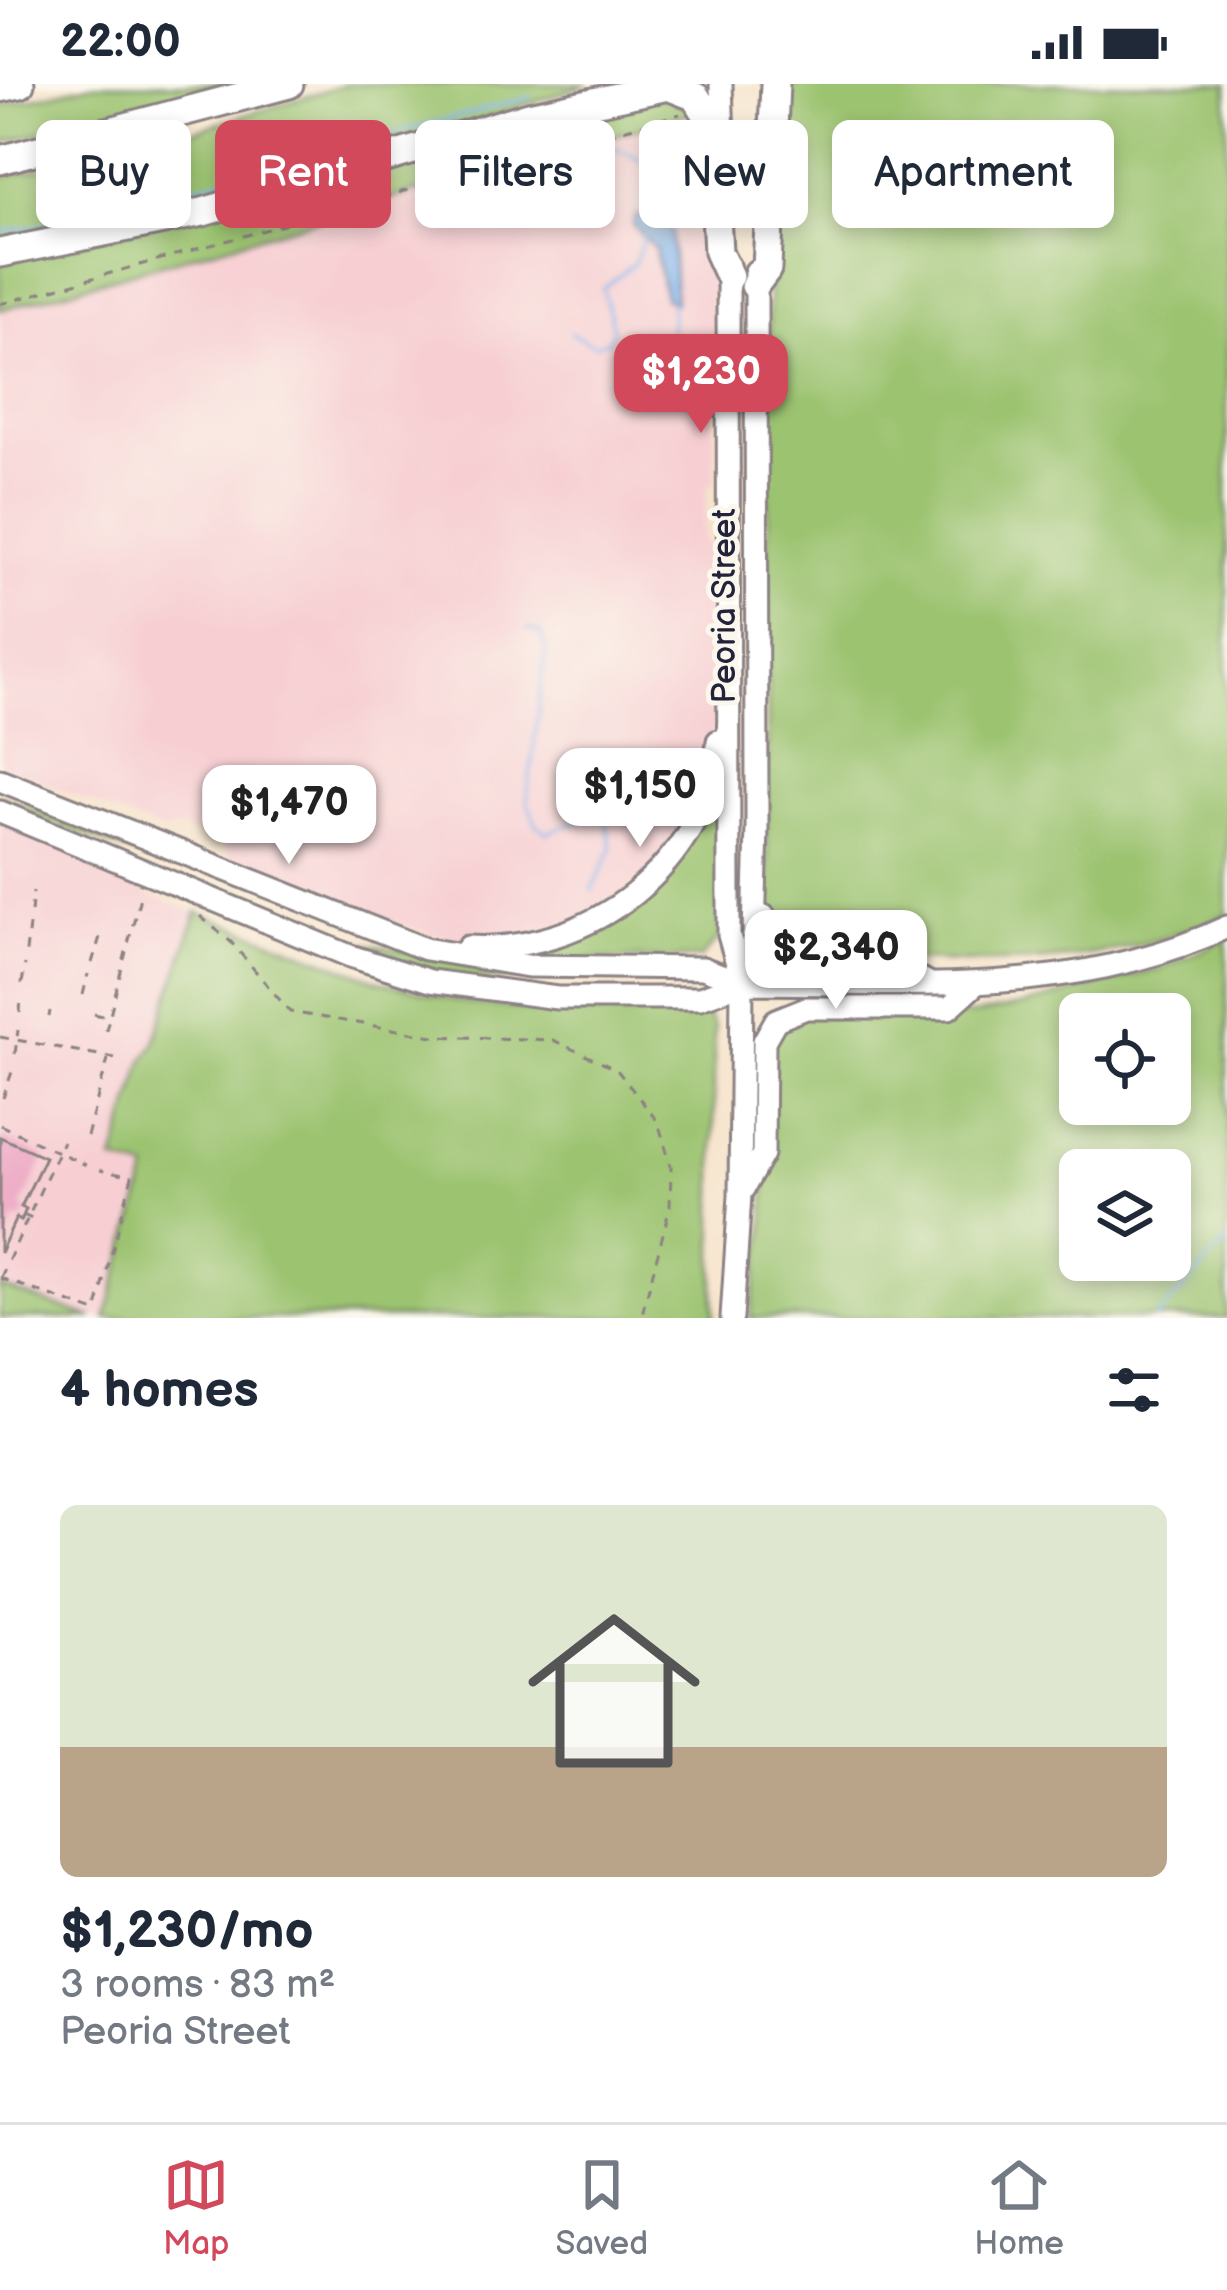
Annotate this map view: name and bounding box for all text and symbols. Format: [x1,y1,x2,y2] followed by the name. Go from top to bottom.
[60,15,181,70] text: 22:00
[36,120,191,228] chip: Buy
[215,120,391,228] chip: Rent
[415,120,615,228] chip: Filters
[639,120,808,228] chip: New
[832,120,1114,228] chip: Apartment
[603,334,799,436] pin: $1,230
[641,349,761,396] text: $1,230
[705,509,745,703] street label: Peoria Street
[542,748,738,850] pin: $1,150
[583,763,697,810] text: $1,150
[191,765,387,867] pin: $1,470
[229,780,349,827] text: $1,470
[738,910,934,1012] pin: $2,340
[772,925,900,972] text: $2,340
[1059,993,1191,1281] map controls
[1059,993,1191,1125] button: locate
[1059,1149,1191,1281] button: layers
[1101,1357,1167,1423] icon: filters
[60,1360,259,1421] text: 4 homes
[506,1583,722,1799] icon: home
[60,1901,314,1962] text: $1,230/mo
[60,1962,335,2009] text: 3 rooms · 83 m²
[60,2009,290,2056] text: Peoria Street
[163,2152,229,2264] tab: Map
[555,2152,648,2264] tab: Saved
[974,2152,1064,2264] tab: Home

